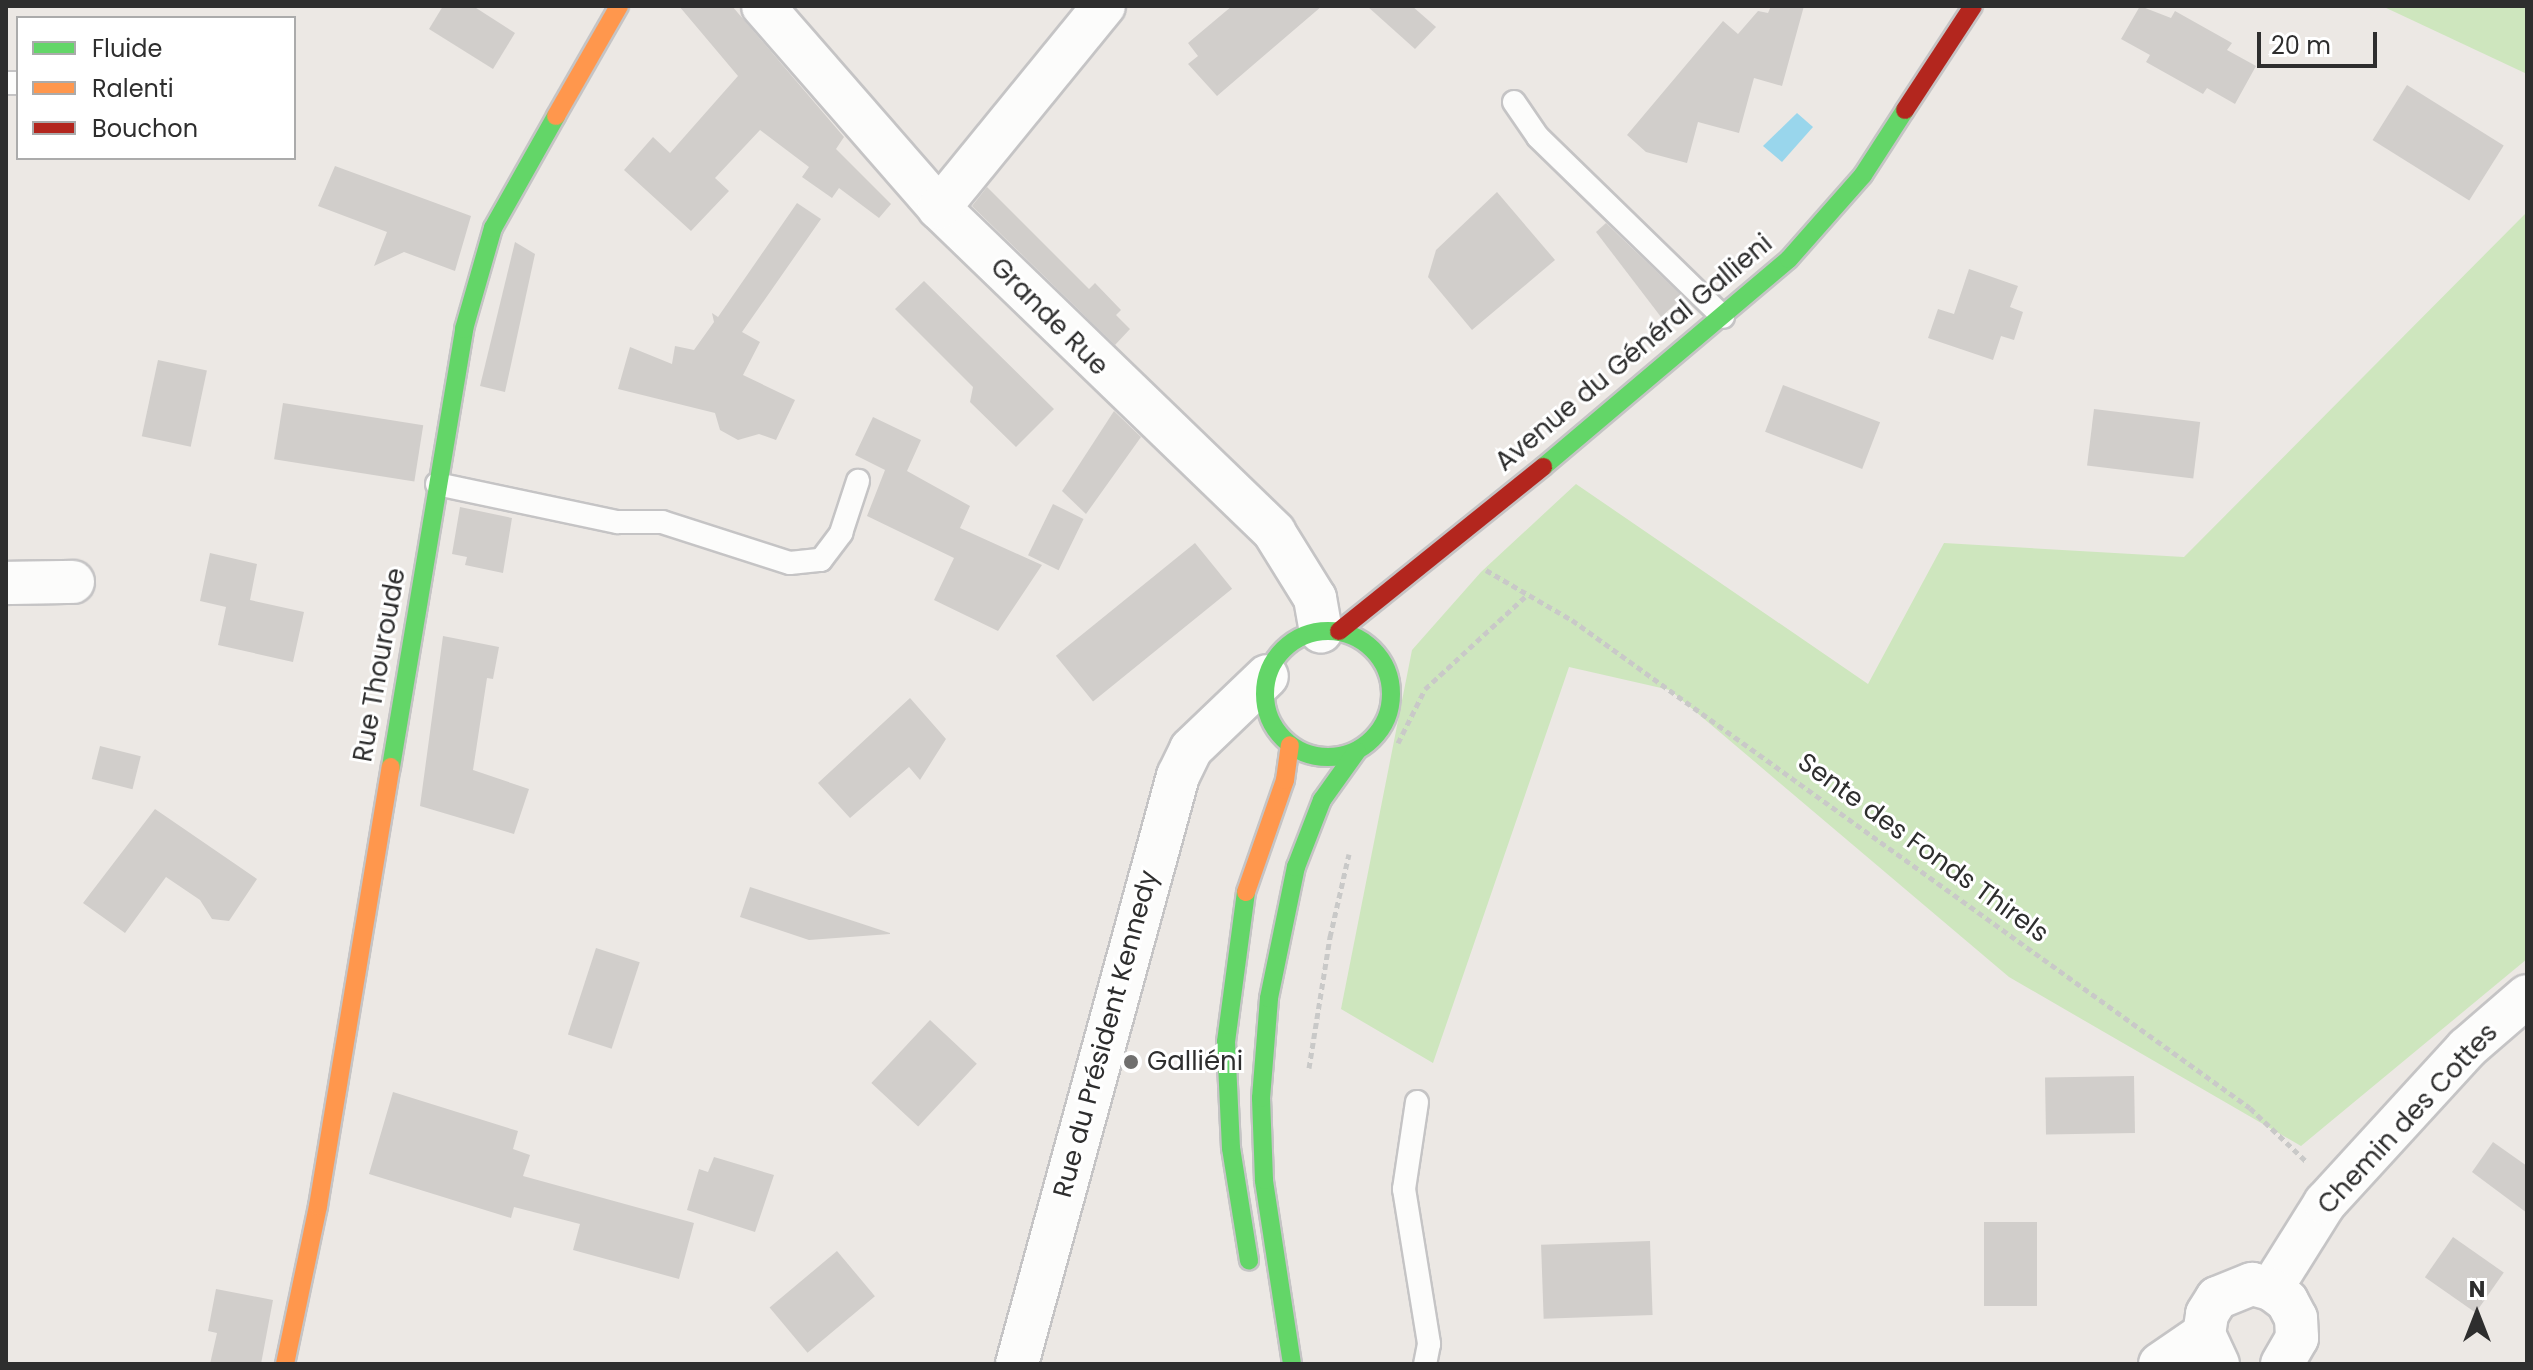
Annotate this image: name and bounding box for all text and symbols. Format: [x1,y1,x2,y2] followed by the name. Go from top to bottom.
[16,16,296,160] legend
[2261,16,2381,66] scale bar
[2271,29,2331,62] text: 20 m
[92,32,162,65] text: Fluide
[92,72,174,105] text: Ralenti
[92,112,198,145] text: Bouchon
[1489,228,1779,478] street label: Avenue du Général Gallieni
[984,252,1114,382] street label: Grande Rue
[348,566,412,764] street label: Rue Thouroude
[1792,747,2054,949] street label: Sente des Fonds Thirels
[1047,867,1165,1201] street label: Rue du Président Kennedy
[2312,1017,2504,1221] street label: Chemin des Cottes
[1147,1046,1243,1078] place label: Galliéni
[1122,1053,1140,1071] marker: Galliéni
[2437,1274,2517,1354] north arrow
[2469,1274,2485,1305] text: N

